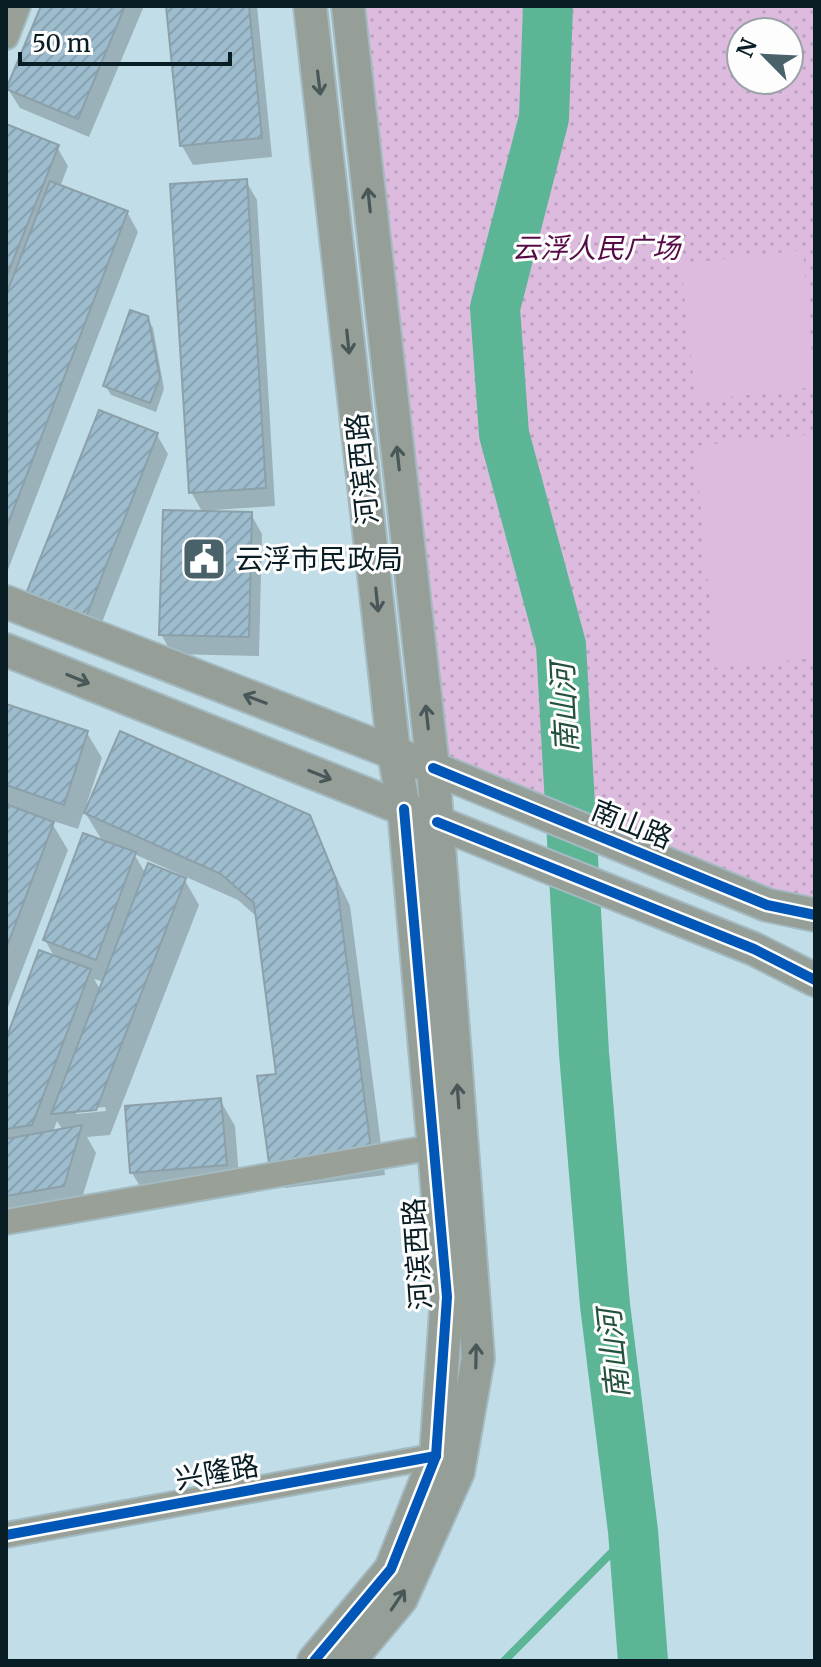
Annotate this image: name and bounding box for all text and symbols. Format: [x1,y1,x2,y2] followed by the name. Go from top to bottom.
[20,16,230,66] scale bar
[725,16,805,96] north arrow
[32,28,91,59] text: 50 m
[730,34,763,62] text: N
[312,70,327,96] one-way arrow
[362,187,377,214] one-way arrow
[512,230,682,266] park label: 云浮人民广场
[341,328,356,355] one-way arrow
[338,411,386,527] street label: 河滨西路
[391,446,406,472] one-way arrow
[180,535,228,583] public building icon: 云浮市民政局
[235,541,403,577] place label: 云浮市民政局
[369,586,384,613] one-way arrow
[542,657,585,754] water label: 南山河
[65,672,90,687] one-way arrow
[244,691,268,705] one-way arrow
[419,704,434,731] one-way arrow
[307,769,332,784] one-way arrow
[586,792,678,856] street label: 南山路
[450,1084,465,1110] one-way arrow
[395,1197,439,1311] street label: 河滨西路
[589,1302,637,1401] water label: 南山河
[468,1343,484,1370] one-way arrow
[173,1447,261,1497] street label: 兴隆路
[390,1590,407,1612] one-way arrow

